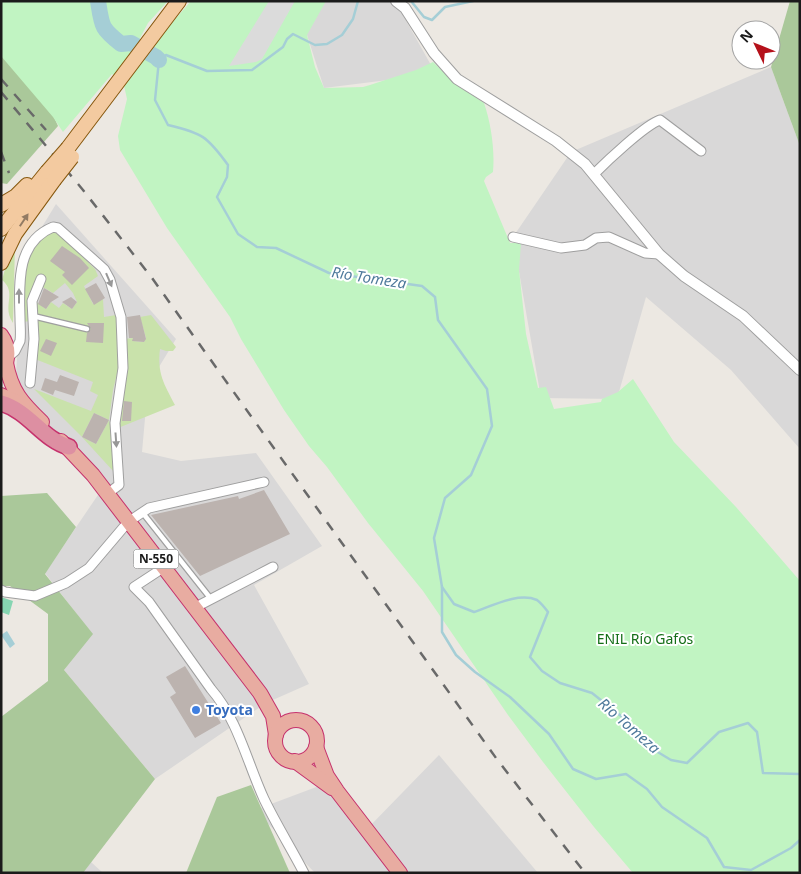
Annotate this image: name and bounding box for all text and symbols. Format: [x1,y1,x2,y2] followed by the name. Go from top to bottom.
[731,20,781,70] north arrow
[735,25,757,46] text: N
[19,213,29,227] one-way arrow
[330,261,408,293] water label: Río Tomeza
[106,273,114,287] one-way arrow
[15,288,23,304] one-way arrow
[113,432,121,448] one-way arrow
[134,550,178,568] road number: N-550
[597,629,694,648] park label: ENIL Río Gafos
[595,693,665,758] water label: Río Tomeza
[206,700,253,719] place label: Toyota
[190,704,202,716] marker: Toyota

